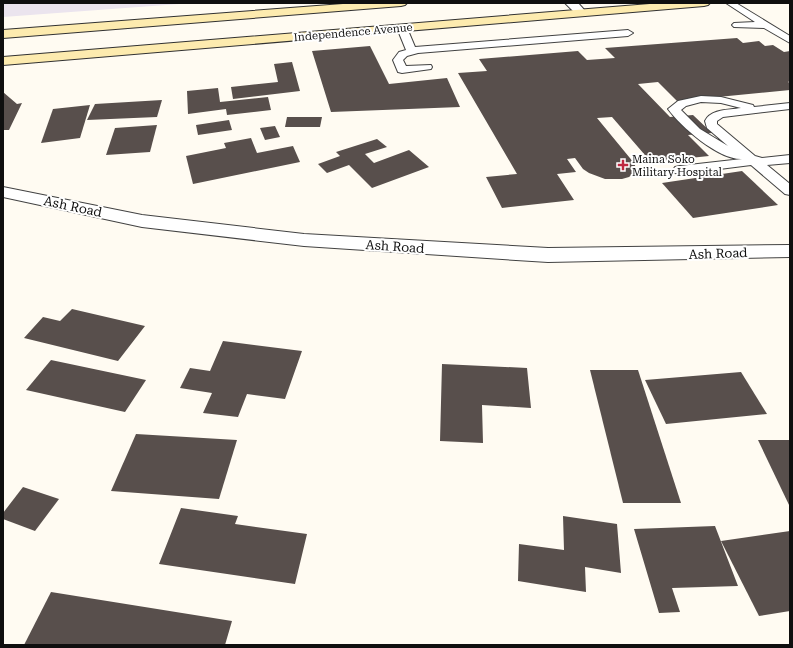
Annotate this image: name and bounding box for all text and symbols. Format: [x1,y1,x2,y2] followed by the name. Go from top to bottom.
[293,21,413,44] street label: Independence Avenue
[632,153,723,179] place label: Maina Soko Military Hospital
[617,159,629,171] marker: Maina Soko Military Hospital
[42,193,104,220] street label: Ash Road
[365,237,426,256] street label: Ash Road
[688,245,748,262] street label: Ash Road

